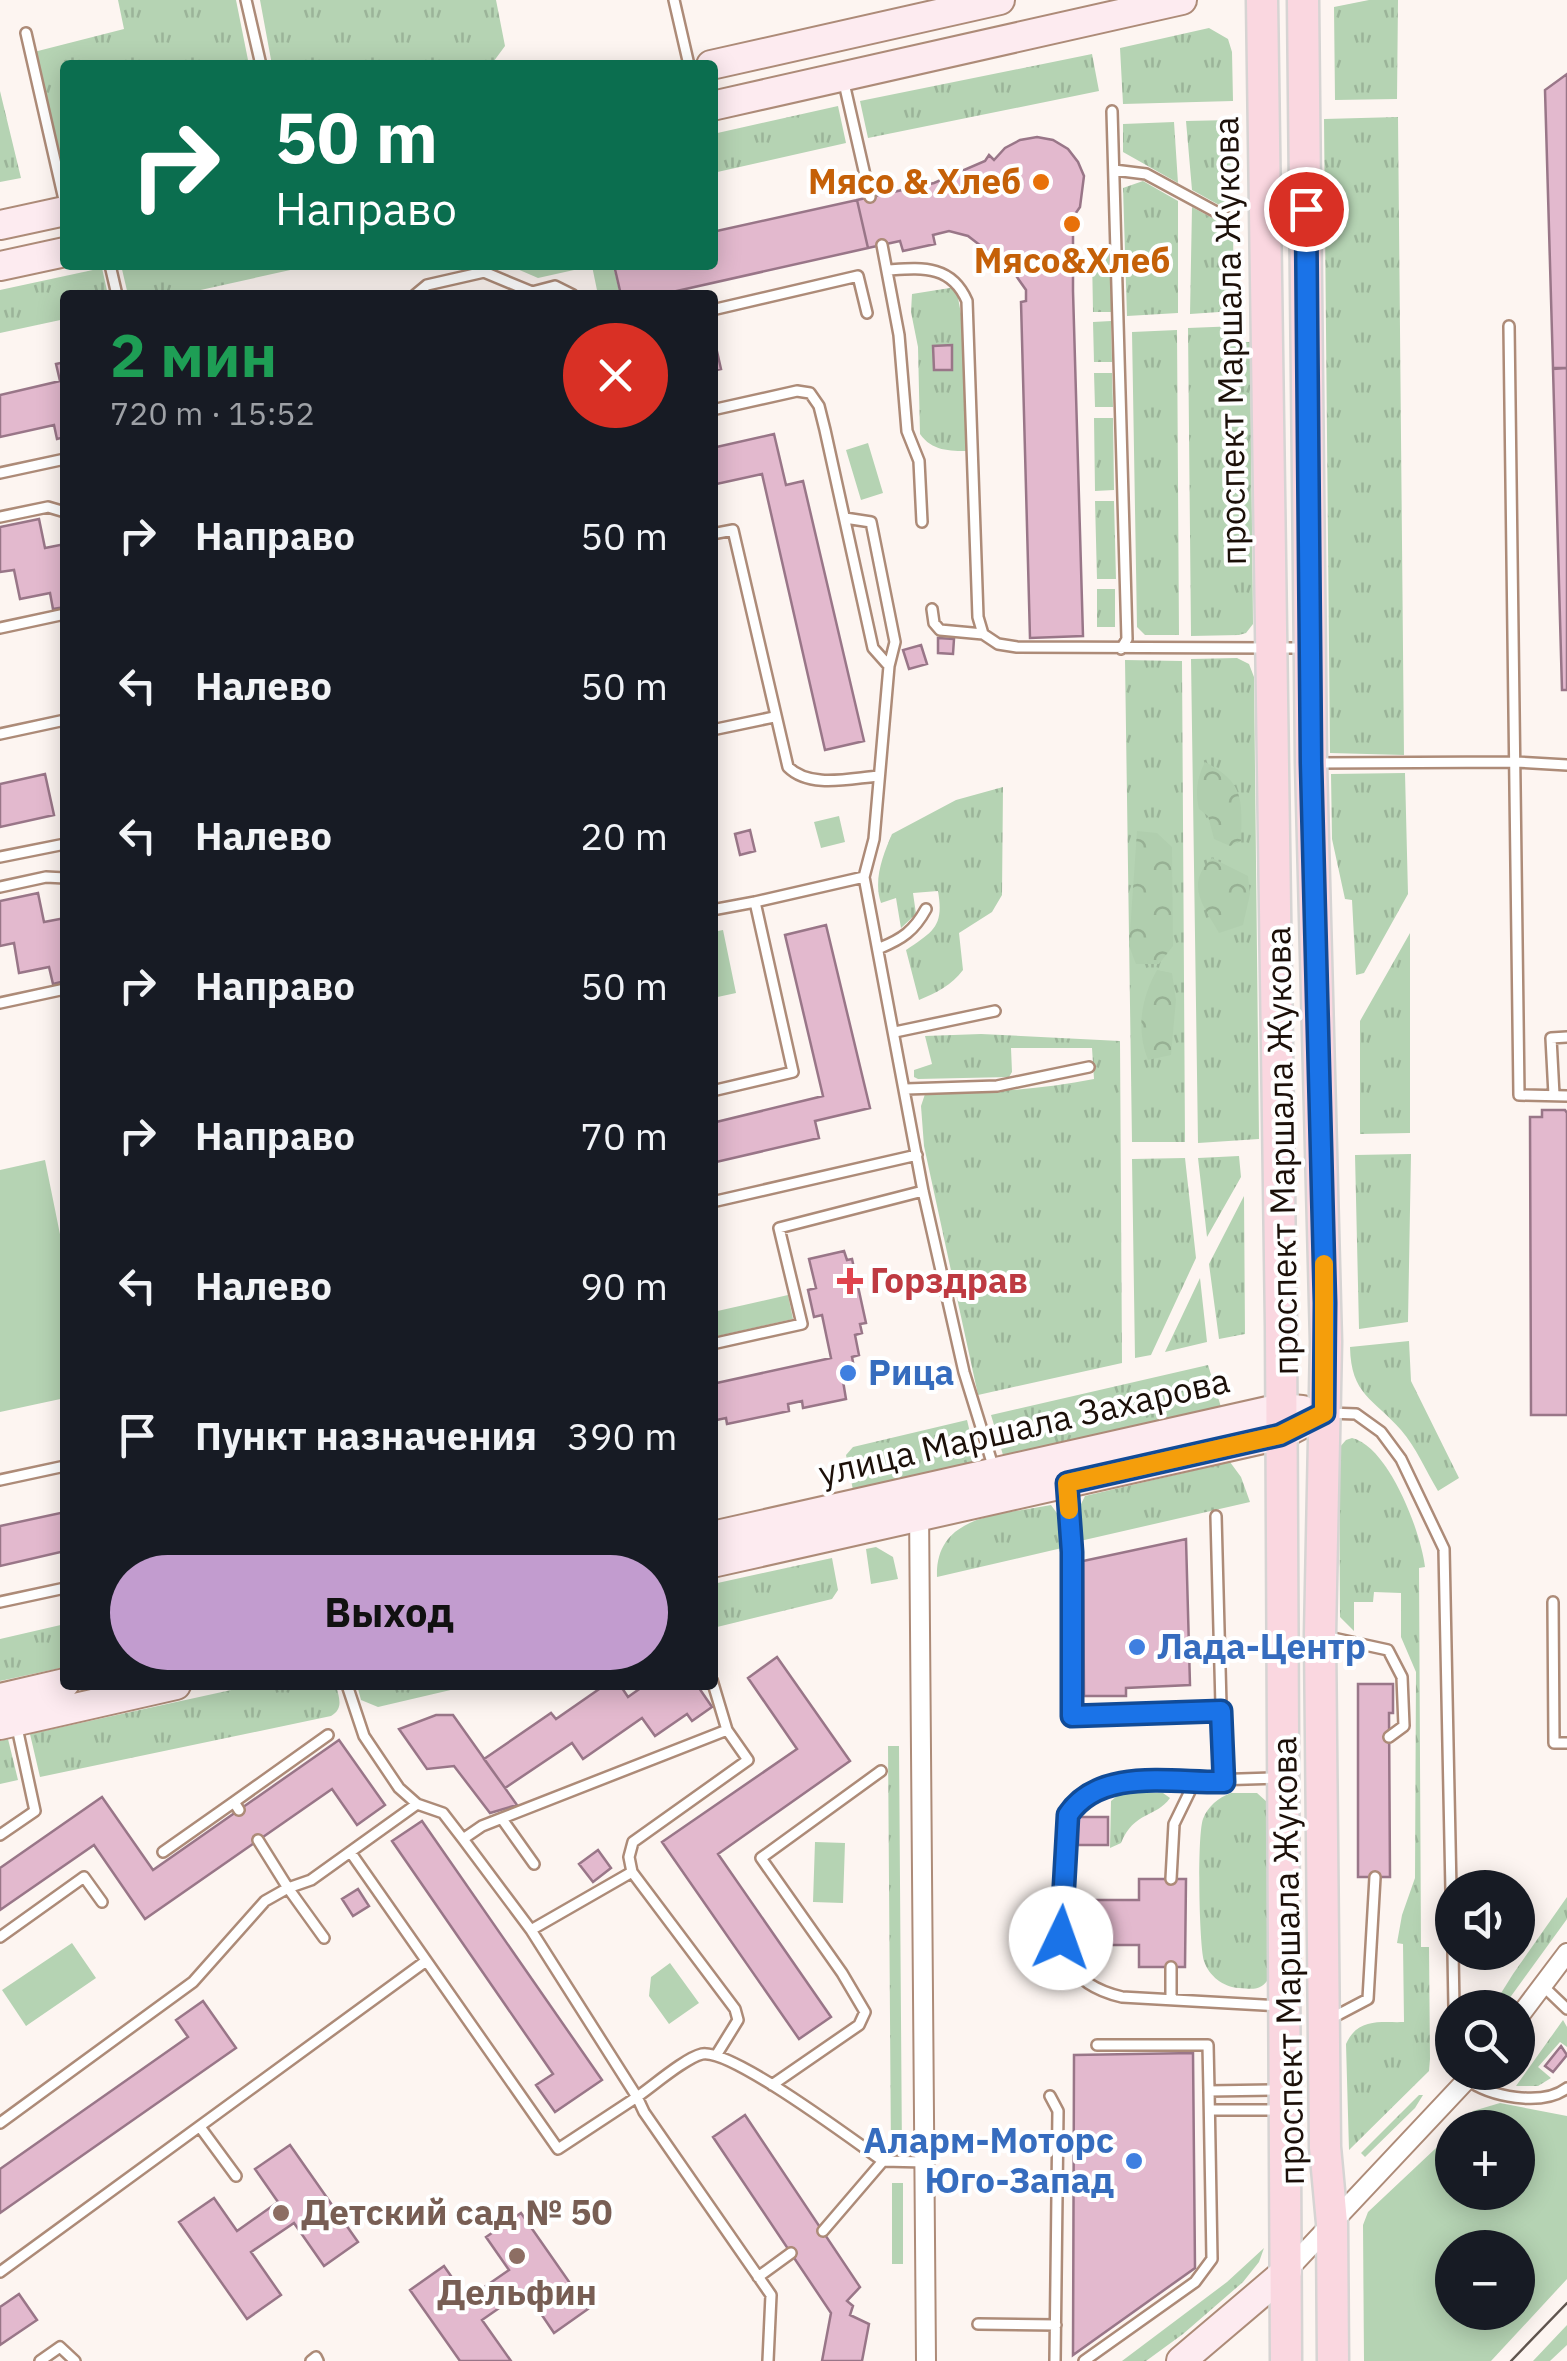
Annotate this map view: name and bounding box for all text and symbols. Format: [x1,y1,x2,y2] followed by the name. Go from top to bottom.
[275,91,438,182] text: 50 m
[110,100,240,230] icon: right
[1202,116,1256,566] street label: проспект Маршала Жукова
[808,158,1021,204] place label: Мясо & Хлеб
[1264,167,1349,252] pin
[1030,171,1052,193] marker: Мясо & Хлеб
[275,179,457,237] text: Направо
[1279,182,1334,237] icon: arrive
[1061,213,1083,235] marker: Мясо&Хлеб
[974,237,1170,283] place label: Мясо&Хлеб
[110,315,277,394] text: 2 мин
[563,323,668,428] button: close
[110,392,315,434] text: 720 m · 15:52
[110,508,165,563] icon: right
[195,511,355,560] text: Направо
[580,511,668,560] text: 50 m
[110,658,165,713] icon: left
[195,661,332,710] text: Налево
[580,661,668,710] text: 50 m
[110,808,165,863] icon: left
[195,811,332,860] text: Налево
[580,811,668,860] text: 20 m
[1254,926,1308,1376] street label: проспект Маршала Жукова
[110,958,165,1013] icon: right
[195,961,355,1010] text: Направо
[580,961,668,1010] text: 50 m
[110,1108,165,1163] icon: right
[195,1111,355,1160] text: Направо
[580,1111,668,1160] text: 70 m
[870,1257,1028,1303] place label: Горздрав
[110,1258,165,1313] icon: left
[195,1261,332,1310] text: Налево
[580,1261,668,1310] text: 90 m
[839,1270,861,1292] marker: Горздрав
[868,1349,954,1395] place label: Рица
[814,1356,1234,1496] street label: улица Маршала Захарова
[837,1362,859,1384] marker: Рица
[110,1408,165,1463] icon: arrive
[195,1411,537,1460] text: Пункт назначения
[567,1411,677,1460] text: 390 m
[110,1555,668,1670] button: Выход
[1157,1623,1366,1669] place label: Лада-Центр
[1126,1636,1148,1658] marker: Лада-Центр
[1260,1736,1314,2186] street label: проспект Маршала Жукова
[1435,1870,1535,2330] map controls
[1435,1870,1535,1970] button: sound
[1009,1886,1113,1990] position arrow
[1435,1990,1535,2090] button: search
[1435,2110,1535,2210] button: +
[863,2117,1114,2203] place label: Аларм-Моторс Юго-Запад
[1123,2150,1145,2172] marker: Аларм-Моторс Юго-Запад
[301,2189,612,2235] place label: Детский сад № 50
[270,2202,292,2224] marker: Детский сад № 50
[1435,2230,1535,2330] button: −
[506,2245,528,2267] marker: Дельфин
[437,2269,597,2315] place label: Дельфин

